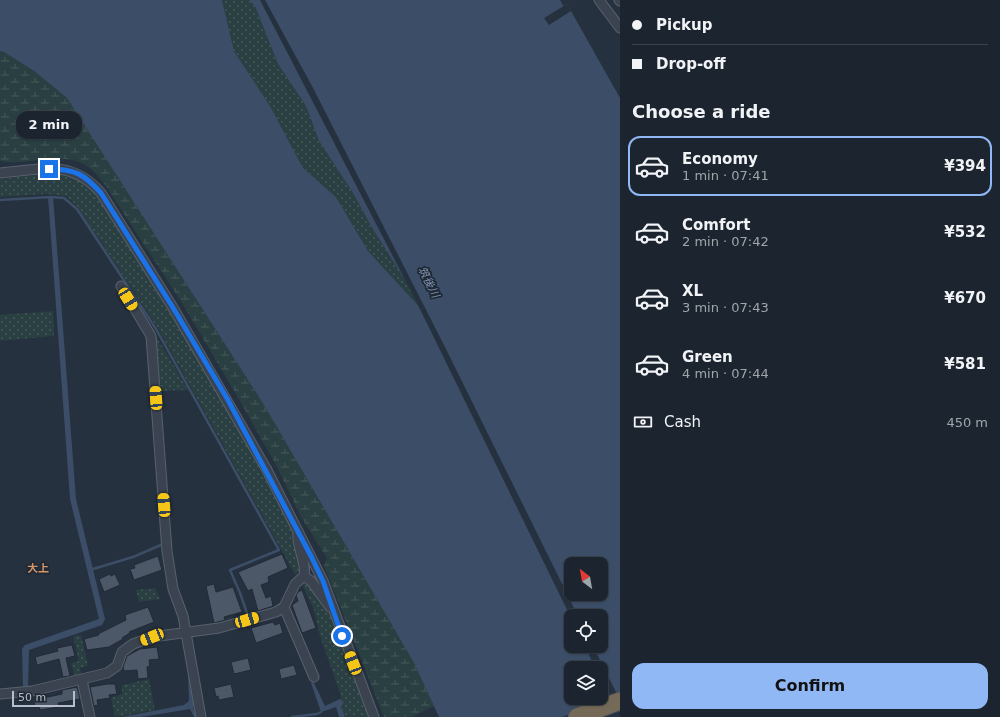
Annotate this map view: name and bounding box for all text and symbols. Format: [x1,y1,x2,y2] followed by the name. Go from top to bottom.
[656,16,712,34] text: Pickup
[656,55,726,73] text: Drop-off
[632,101,771,122] text: Choose a ride
[16,111,82,139] callout: 2 min
[29,117,69,132] text: 2 min
[634,148,670,184] icon: car
[682,150,758,168] text: Economy
[944,157,986,175] text: ¥394
[40,160,58,178] route end
[682,168,769,183] text: 1 min · 07:41
[634,214,670,250] icon: car
[682,216,750,234] text: Comfort
[944,223,986,241] text: ¥532
[682,234,769,249] text: 2 min · 07:42
[415,265,442,301] water label: 筑後川
[634,280,670,316] icon: car
[682,282,703,300] text: XL
[117,286,139,312] car
[944,289,986,307] text: ¥670
[682,300,769,315] text: 3 min · 07:43
[634,346,670,382] icon: car
[682,348,733,366] text: Green
[944,355,986,373] text: ¥581
[682,366,769,381] text: 4 min · 07:44
[149,386,163,410] car
[632,411,654,433] icon: cash
[664,413,701,431] text: Cash
[946,415,988,430] text: 450 m
[157,493,171,517] car
[564,557,608,601] north arrow
[564,557,608,705] map controls
[27,562,49,575] district label: 大上
[564,609,608,653] button: locate
[234,611,260,629] car
[139,627,165,647] car
[333,627,351,645] route start
[343,650,363,676] car
[564,661,608,705] button: layers
[632,663,988,709] button: Confirm
[12,689,75,708] scale bar
[18,691,46,704] text: 50 m

